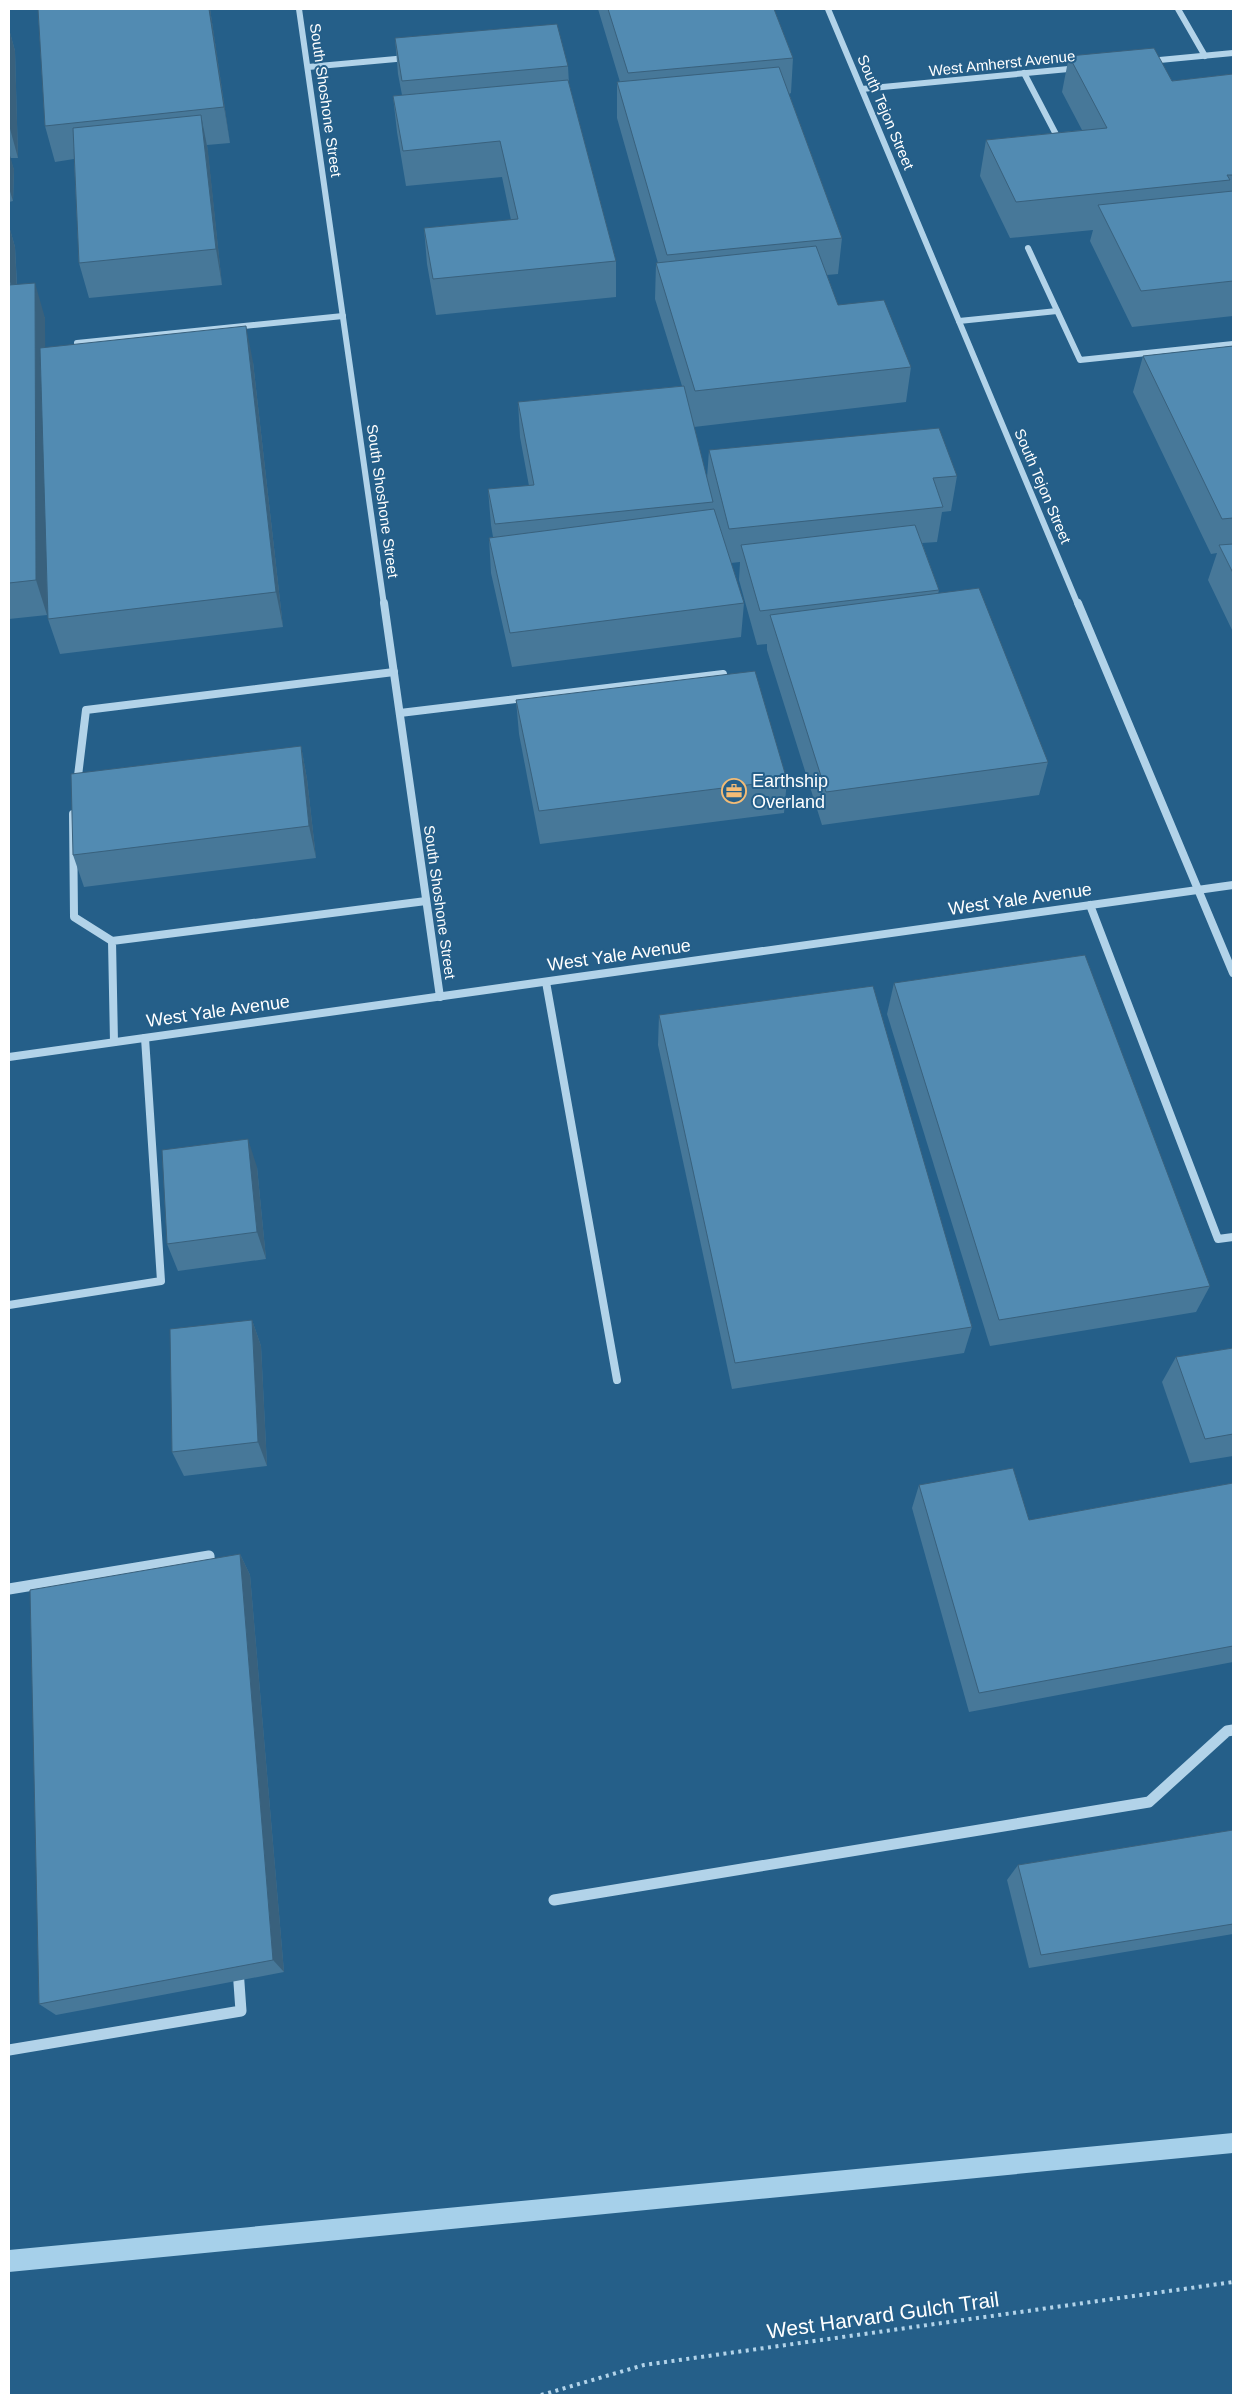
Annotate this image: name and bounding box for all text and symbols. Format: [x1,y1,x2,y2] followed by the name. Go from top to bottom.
[307,22,345,179] street label: South Shoshone Street
[928,47,1076,79] street label: West Amherst Avenue
[854,52,918,173] street label: South Tejon Street
[364,423,402,580] street label: South Shoshone Street
[1011,426,1075,547] street label: South Tejon Street
[752,771,828,812] place label: Earthship Overland
[721,778,747,804] office icon: Earthship Overland
[421,824,459,981] street label: South Shoshone Street
[947,879,1093,919] street label: West Yale Avenue
[546,935,692,975] street label: West Yale Avenue
[145,991,291,1031] street label: West Yale Avenue
[765,2287,1001,2343] street label: West Harvard Gulch Trail

